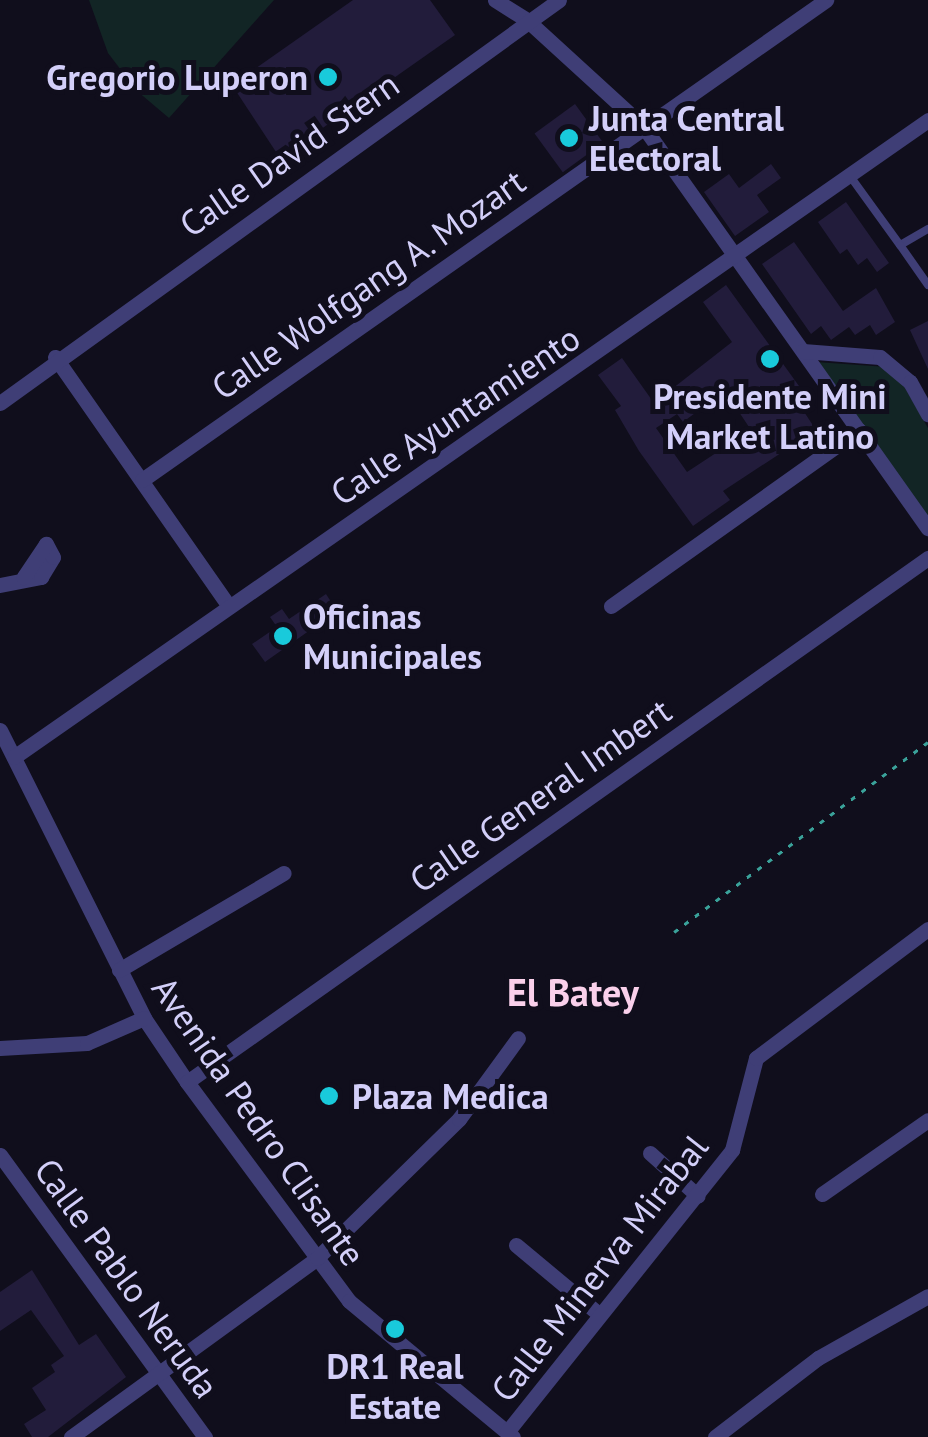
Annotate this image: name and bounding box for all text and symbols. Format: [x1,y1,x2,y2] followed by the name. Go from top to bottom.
[46,56,308,98] place label: Gregorio Luperon
[171,63,407,245] street label: Calle David Stern
[317,66,339,88] marker: Gregorio Luperon
[589,97,784,179] place label: Junta Central Electoral
[558,127,580,149] marker: Junta Central Electoral
[202,159,534,409] street label: Calle Wolfgang A. Mozart
[322,316,588,514] street label: Calle Ayuntamiento
[759,348,781,370] marker: Presidente Mini Market Latino
[653,375,887,457] place label: Presidente Mini Market Latino
[303,595,482,677] place label: Oficinas Municipales
[272,625,294,647] marker: Oficinas Municipales
[401,689,679,901] street label: Calle General Imbert
[144,969,374,1273] street label: Avenida Pedro Clisante
[507,969,639,1015] district label: El Batey
[352,1075,548,1117] place label: Plaza Medica
[316,1083,342,1109] marker: Plaza Medica
[482,1126,716,1410] street label: Calle Minerva Mirabal
[26,1150,228,1406] street label: Calle Pablo Neruda
[384,1318,406,1340] marker: DR1 Real Estate
[326,1345,464,1427] place label: DR1 Real Estate

